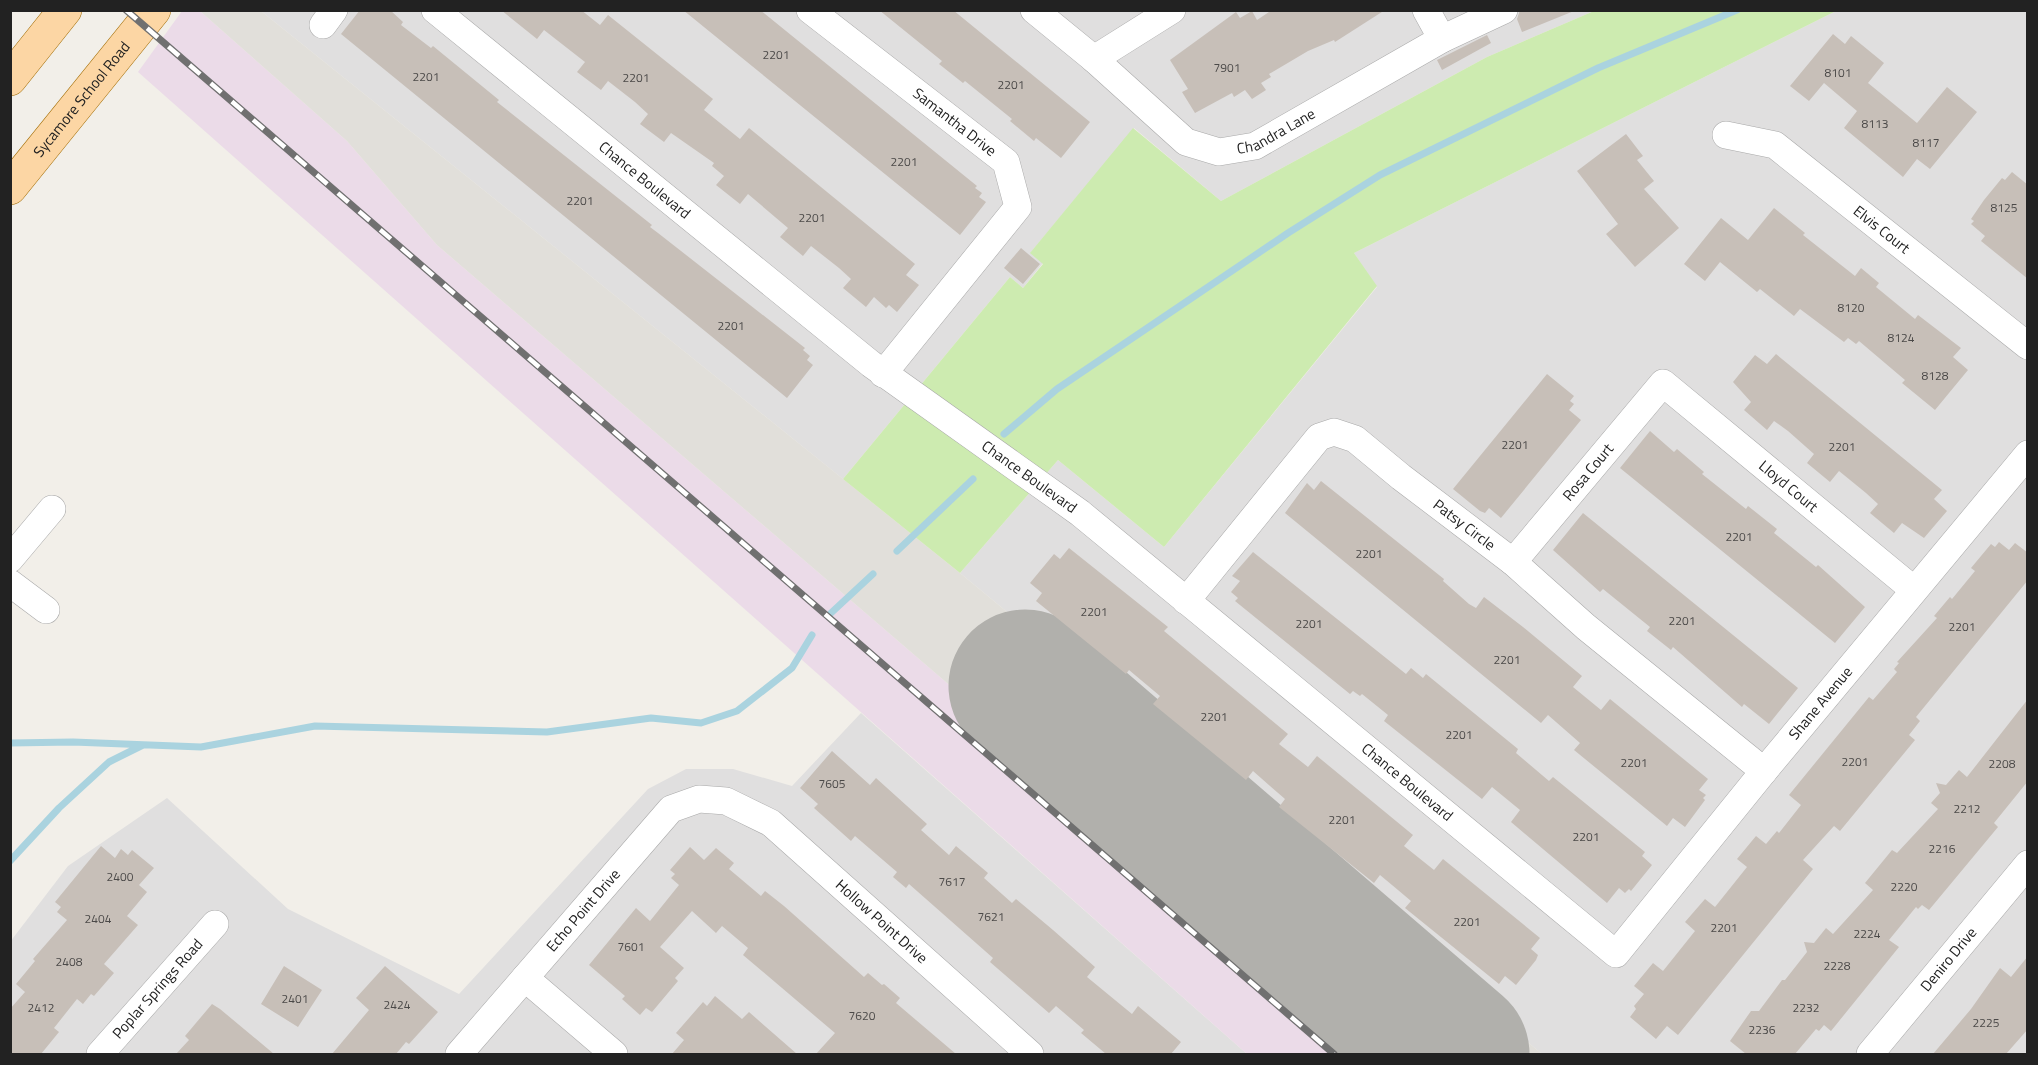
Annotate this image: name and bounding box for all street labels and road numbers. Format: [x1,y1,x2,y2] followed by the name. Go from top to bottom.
[27,36,135,162] street label: Sycamore School Road
[908,82,1002,162] street label: Samantha Drive
[1235,102,1319,160] street label: Chandra Lane
[594,135,696,224] street label: Chance Boulevard
[1848,199,1916,259] street label: Elvis Court
[977,434,1082,519] street label: Chance Boulevard
[1557,438,1619,506] street label: Rosa Court
[1754,454,1824,518] street label: Lloyd Court
[1428,493,1501,556] street label: Patsy Circle
[1783,661,1858,745] street label: Shane Avenue
[1357,737,1458,827] street label: Chance Boulevard
[540,863,626,957] street label: Echo Point Drive
[831,874,933,969] street label: Hollow Point Drive
[1915,922,1982,996] street label: Deniro Drive
[106,933,208,1044] street label: Poplar Springs Road

